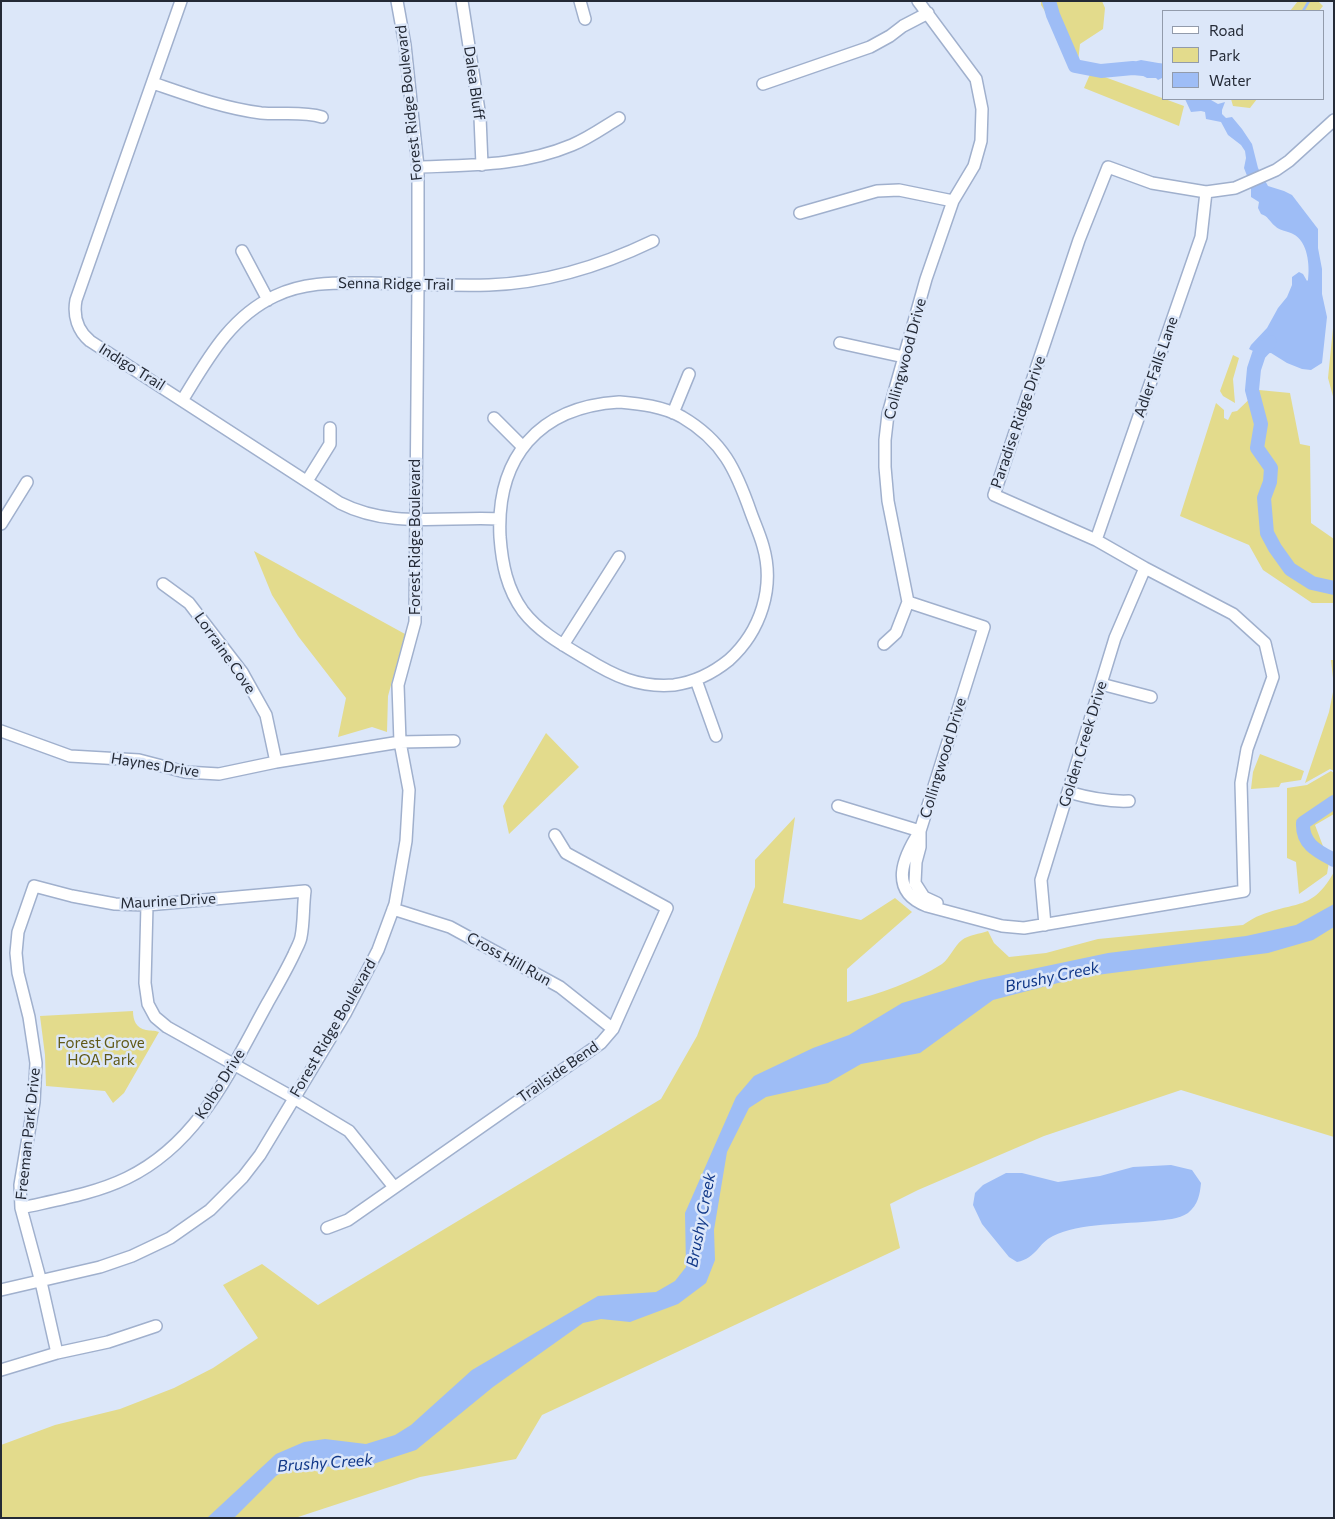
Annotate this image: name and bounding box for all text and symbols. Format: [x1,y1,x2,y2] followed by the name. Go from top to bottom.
[1162,10,1325,100] legend
[1209,21,1244,39] text: Road
[392,24,426,182] street label: Forest Ridge Boulevard
[460,45,488,121] street label: Dalea Bluff
[1209,46,1240,64] text: Park
[1209,71,1251,89] text: Water
[338,274,454,294] street label: Senna Ridge Trail
[880,296,930,422] street label: Collingwood Drive
[1130,314,1182,420] street label: Adler Falls Lane
[95,340,169,394] street label: Indigo Trail
[987,354,1049,490] street label: Paradise Ridge Drive
[406,459,424,615] street label: Forest Ridge Boulevard
[190,609,260,697] street label: Lorraine Cove
[1055,679,1111,809] street label: Golden Creek Drive
[916,696,970,820] street label: Collingwood Drive
[110,749,200,781] street label: Haynes Drive
[120,890,216,912] street label: Maurine Drive
[464,928,554,990] street label: Cross Hill Run
[286,956,380,1100] street label: Forest Ridge Boulevard
[1003,958,1101,996] water label: Brushy Creek
[57,1034,145,1069] park label: Forest Grove HOA Park
[514,1037,602,1107] street label: Trailside Bend
[191,1046,249,1122] street label: Kolbo Drive
[12,1067,44,1201] street label: Freeman Park Drive
[682,1171,720,1269] water label: Brushy Creek
[277,1450,373,1476] water label: Brushy Creek

